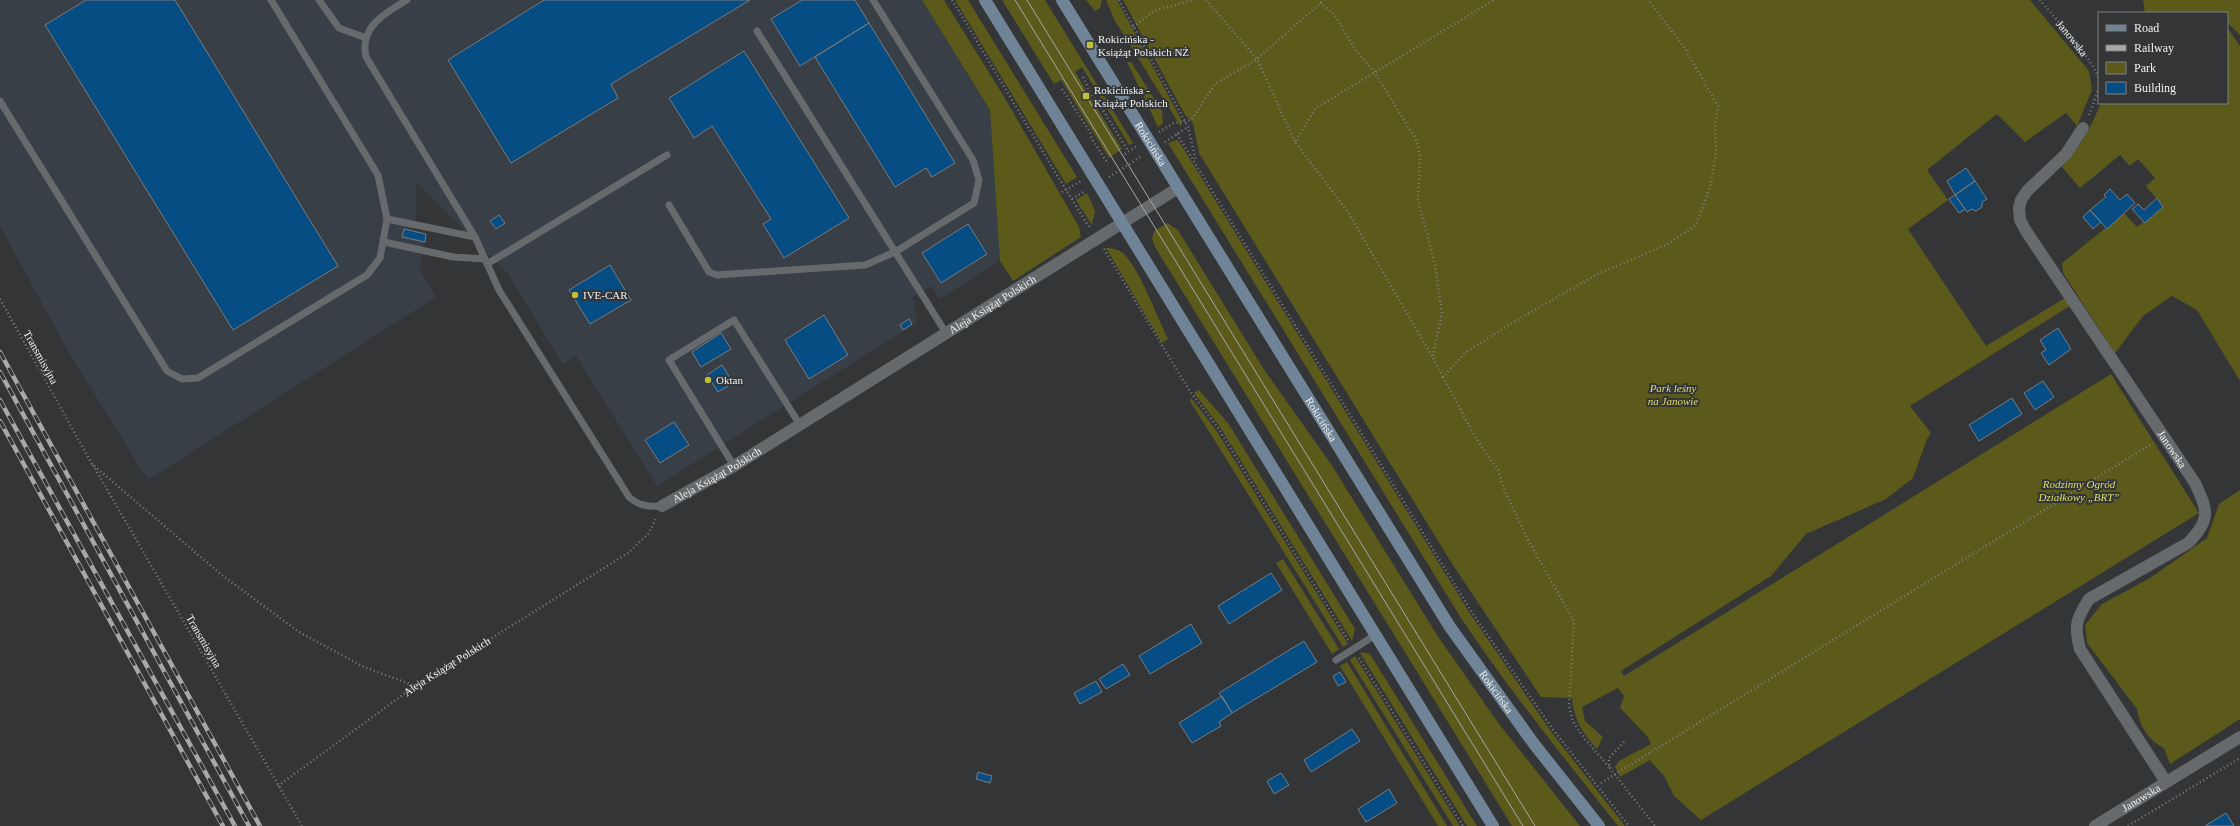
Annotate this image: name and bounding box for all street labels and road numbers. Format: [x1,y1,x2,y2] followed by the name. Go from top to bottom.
[2054,18,2090,59] street label: Janowska
[1133,119,1169,168] street label: Rokicińska
[947,272,1038,336] street label: Aleja Książąt Polskich
[21,328,61,386] street label: Transmisyjna
[1303,395,1340,444] street label: Rokicińska
[2155,428,2189,470] street label: Janowska
[670,444,764,505] street label: Aleja Książąt Polskich
[184,612,224,670] street label: Transmisyjna
[401,634,493,698] street label: Aleja Książąt Polskich
[1477,668,1516,715] street label: Rokicińska
[2120,781,2162,814] street label: Janowska

